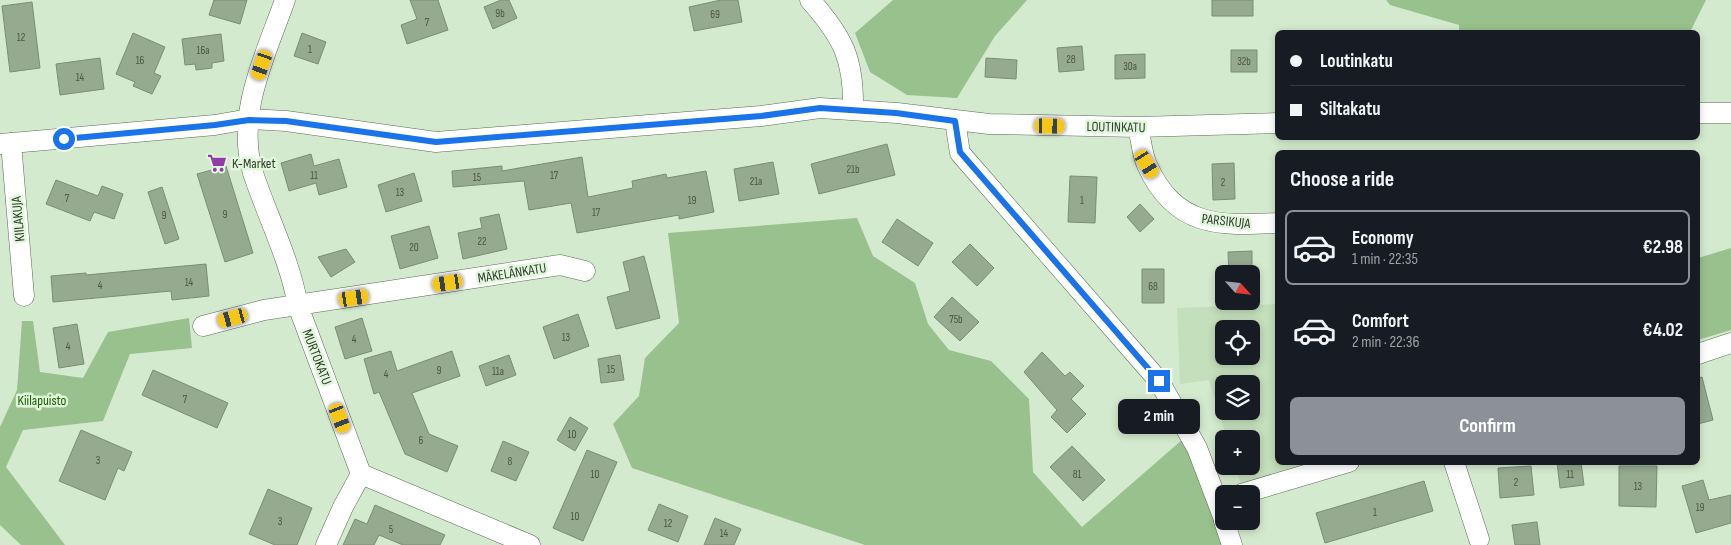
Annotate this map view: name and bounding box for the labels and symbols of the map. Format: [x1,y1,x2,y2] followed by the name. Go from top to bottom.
[495,7,505,20] house number: 9b
[710,8,720,21] house number: 69
[425,16,430,29] house number: 7
[17,31,26,44] house number: 12
[308,43,312,56] house number: 1
[197,44,209,57] house number: 16a
[250,48,273,82] car
[1066,53,1076,66] house number: 28
[136,54,145,67] house number: 16
[1237,55,1251,68] house number: 32b
[1123,60,1137,73] house number: 30a
[76,71,85,84] house number: 14
[1034,118,1065,134] car
[1086,118,1146,136] street label: LOUTINKATU
[53,128,75,150] route start
[1132,147,1161,181] car
[206,152,228,174] supermarket icon: K-Market
[232,155,276,172] place label: K-Market
[846,163,860,176] house number: 21b
[310,169,318,182] house number: 11
[550,169,559,182] house number: 17
[473,171,481,184] house number: 15
[750,175,762,188] house number: 21a
[1221,176,1226,189] house number: 2
[396,186,405,199] house number: 13
[65,192,70,205] house number: 7
[688,194,696,207] house number: 19
[1080,194,1084,207] house number: 1
[7,195,28,242] street label: KIILAKUJA
[592,206,601,219] house number: 17
[223,208,228,221] house number: 9
[162,209,167,222] house number: 9
[1201,210,1252,232] street label: PARSIKUJA
[477,235,487,248] house number: 22
[409,241,419,254] house number: 20
[476,259,548,287] street label: MÄKELÄNKATU
[1215,265,1260,310] north arrow
[432,273,463,293] car
[185,276,194,289] house number: 14
[98,279,103,292] house number: 4
[1148,280,1158,293] house number: 68
[338,288,369,308] car
[216,307,249,329] car
[949,313,963,326] house number: 75b
[299,327,335,387] street label: MURTOKATU
[562,331,571,344] house number: 13
[352,333,357,346] house number: 4
[66,340,71,353] house number: 4
[607,363,615,376] house number: 15
[437,364,442,377] house number: 9
[492,365,504,378] house number: 11a
[384,368,389,381] house number: 4
[1148,370,1170,392] route end
[18,392,67,409] park label: Kiilapuisto
[183,393,188,406] house number: 7
[1118,398,1200,434] callout: 2 min
[327,401,352,435] car
[568,428,576,441] house number: 10
[419,434,424,447] house number: 6
[96,454,101,467] house number: 3
[508,455,513,468] house number: 8
[591,468,599,481] house number: 10
[1073,468,1081,481] house number: 81
[1566,468,1574,481] house number: 11
[1514,476,1519,489] house number: 2
[1634,480,1643,493] house number: 13
[1696,501,1704,514] house number: 19
[1373,506,1377,519] house number: 1
[571,510,579,523] house number: 10
[278,515,283,528] house number: 3
[664,517,673,530] house number: 12
[389,523,393,536] house number: 5
[720,527,729,540] house number: 14

